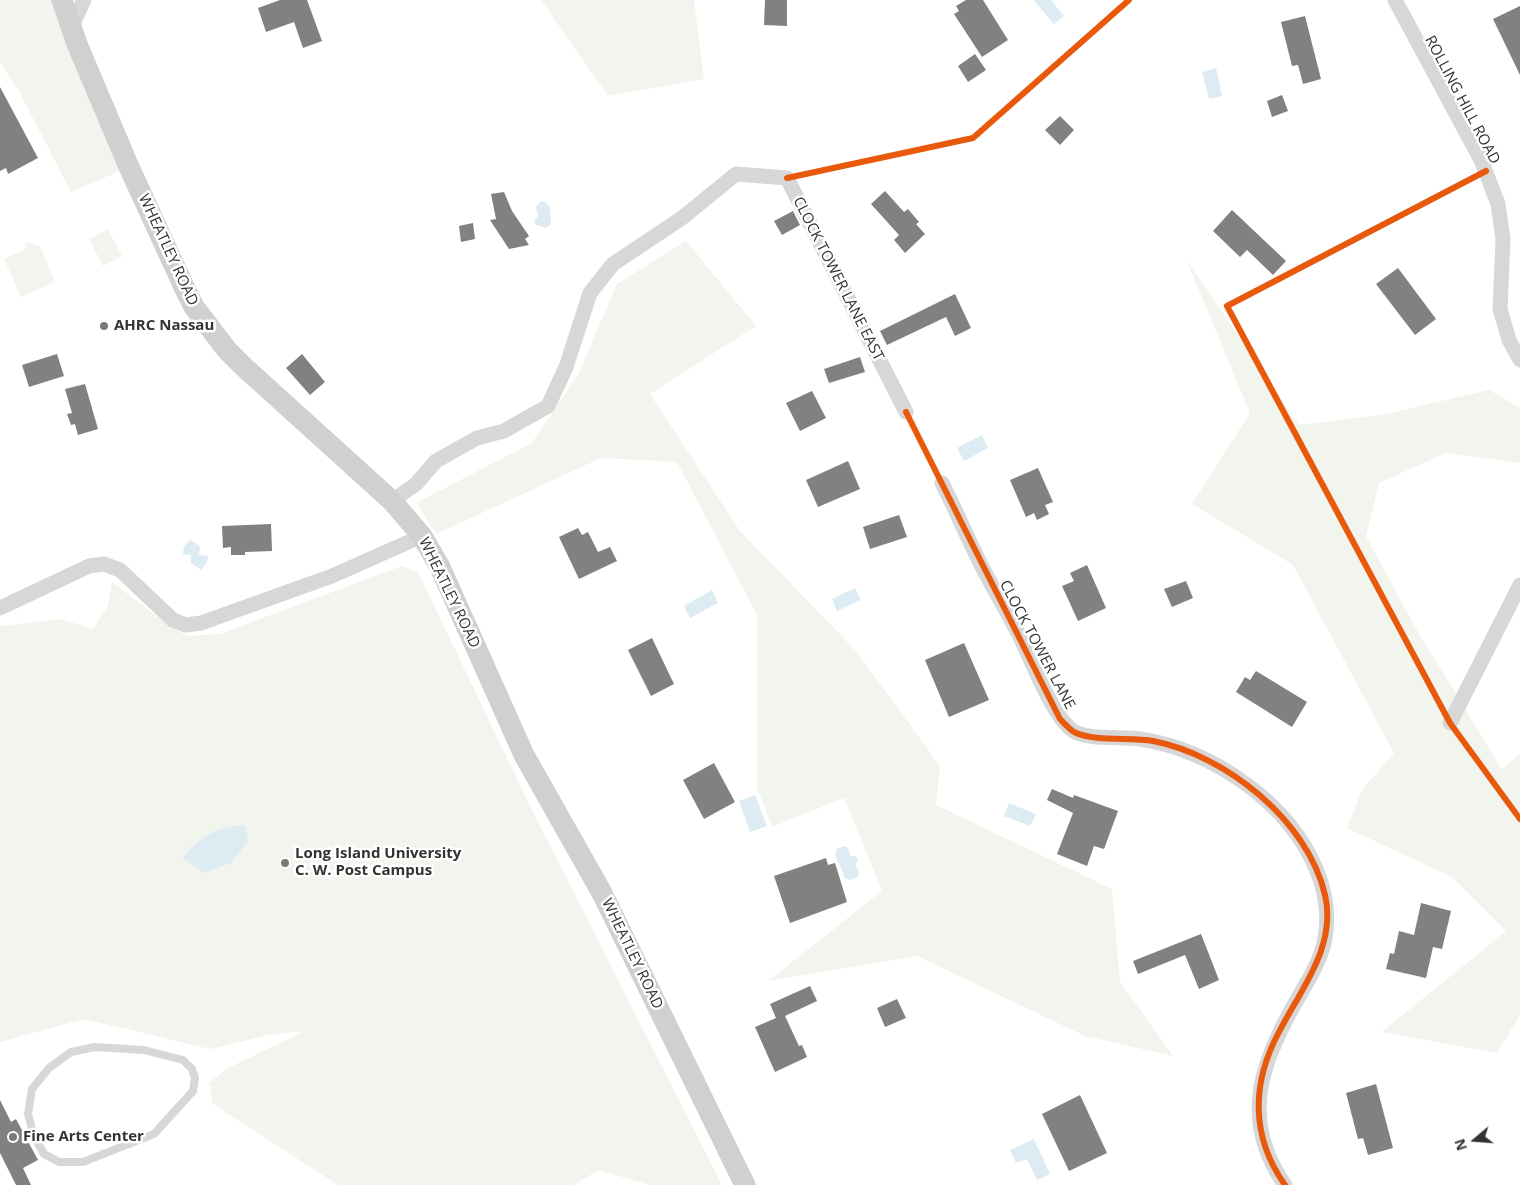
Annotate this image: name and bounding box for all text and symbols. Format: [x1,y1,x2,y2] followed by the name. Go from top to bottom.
[1420,33,1504,167] street label: ROLLING HILL ROAD
[134,191,202,309] street label: WHEATLEY ROAD
[789,194,887,364] street label: CLOCK TOWER LANE EAST
[114,317,214,335] place label: AHRC Nassau
[98,320,110,332] marker: AHRC Nassau
[414,535,484,651] street label: WHEATLEY ROAD
[995,577,1079,713] street label: CLOCK TOWER LANE
[295,845,461,880] place label: Long Island University C. W. Post Campus
[279,857,291,869] marker: Long Island University C. W. Post Campus
[597,896,667,1012] street label: WHEATLEY ROAD
[1450,1115,1500,1165] north arrow
[23,1128,144,1146] place label: Fine Arts Center
[7,1131,19,1143] marker: Fine Arts Center
[1449,1136,1471,1153] text: N

